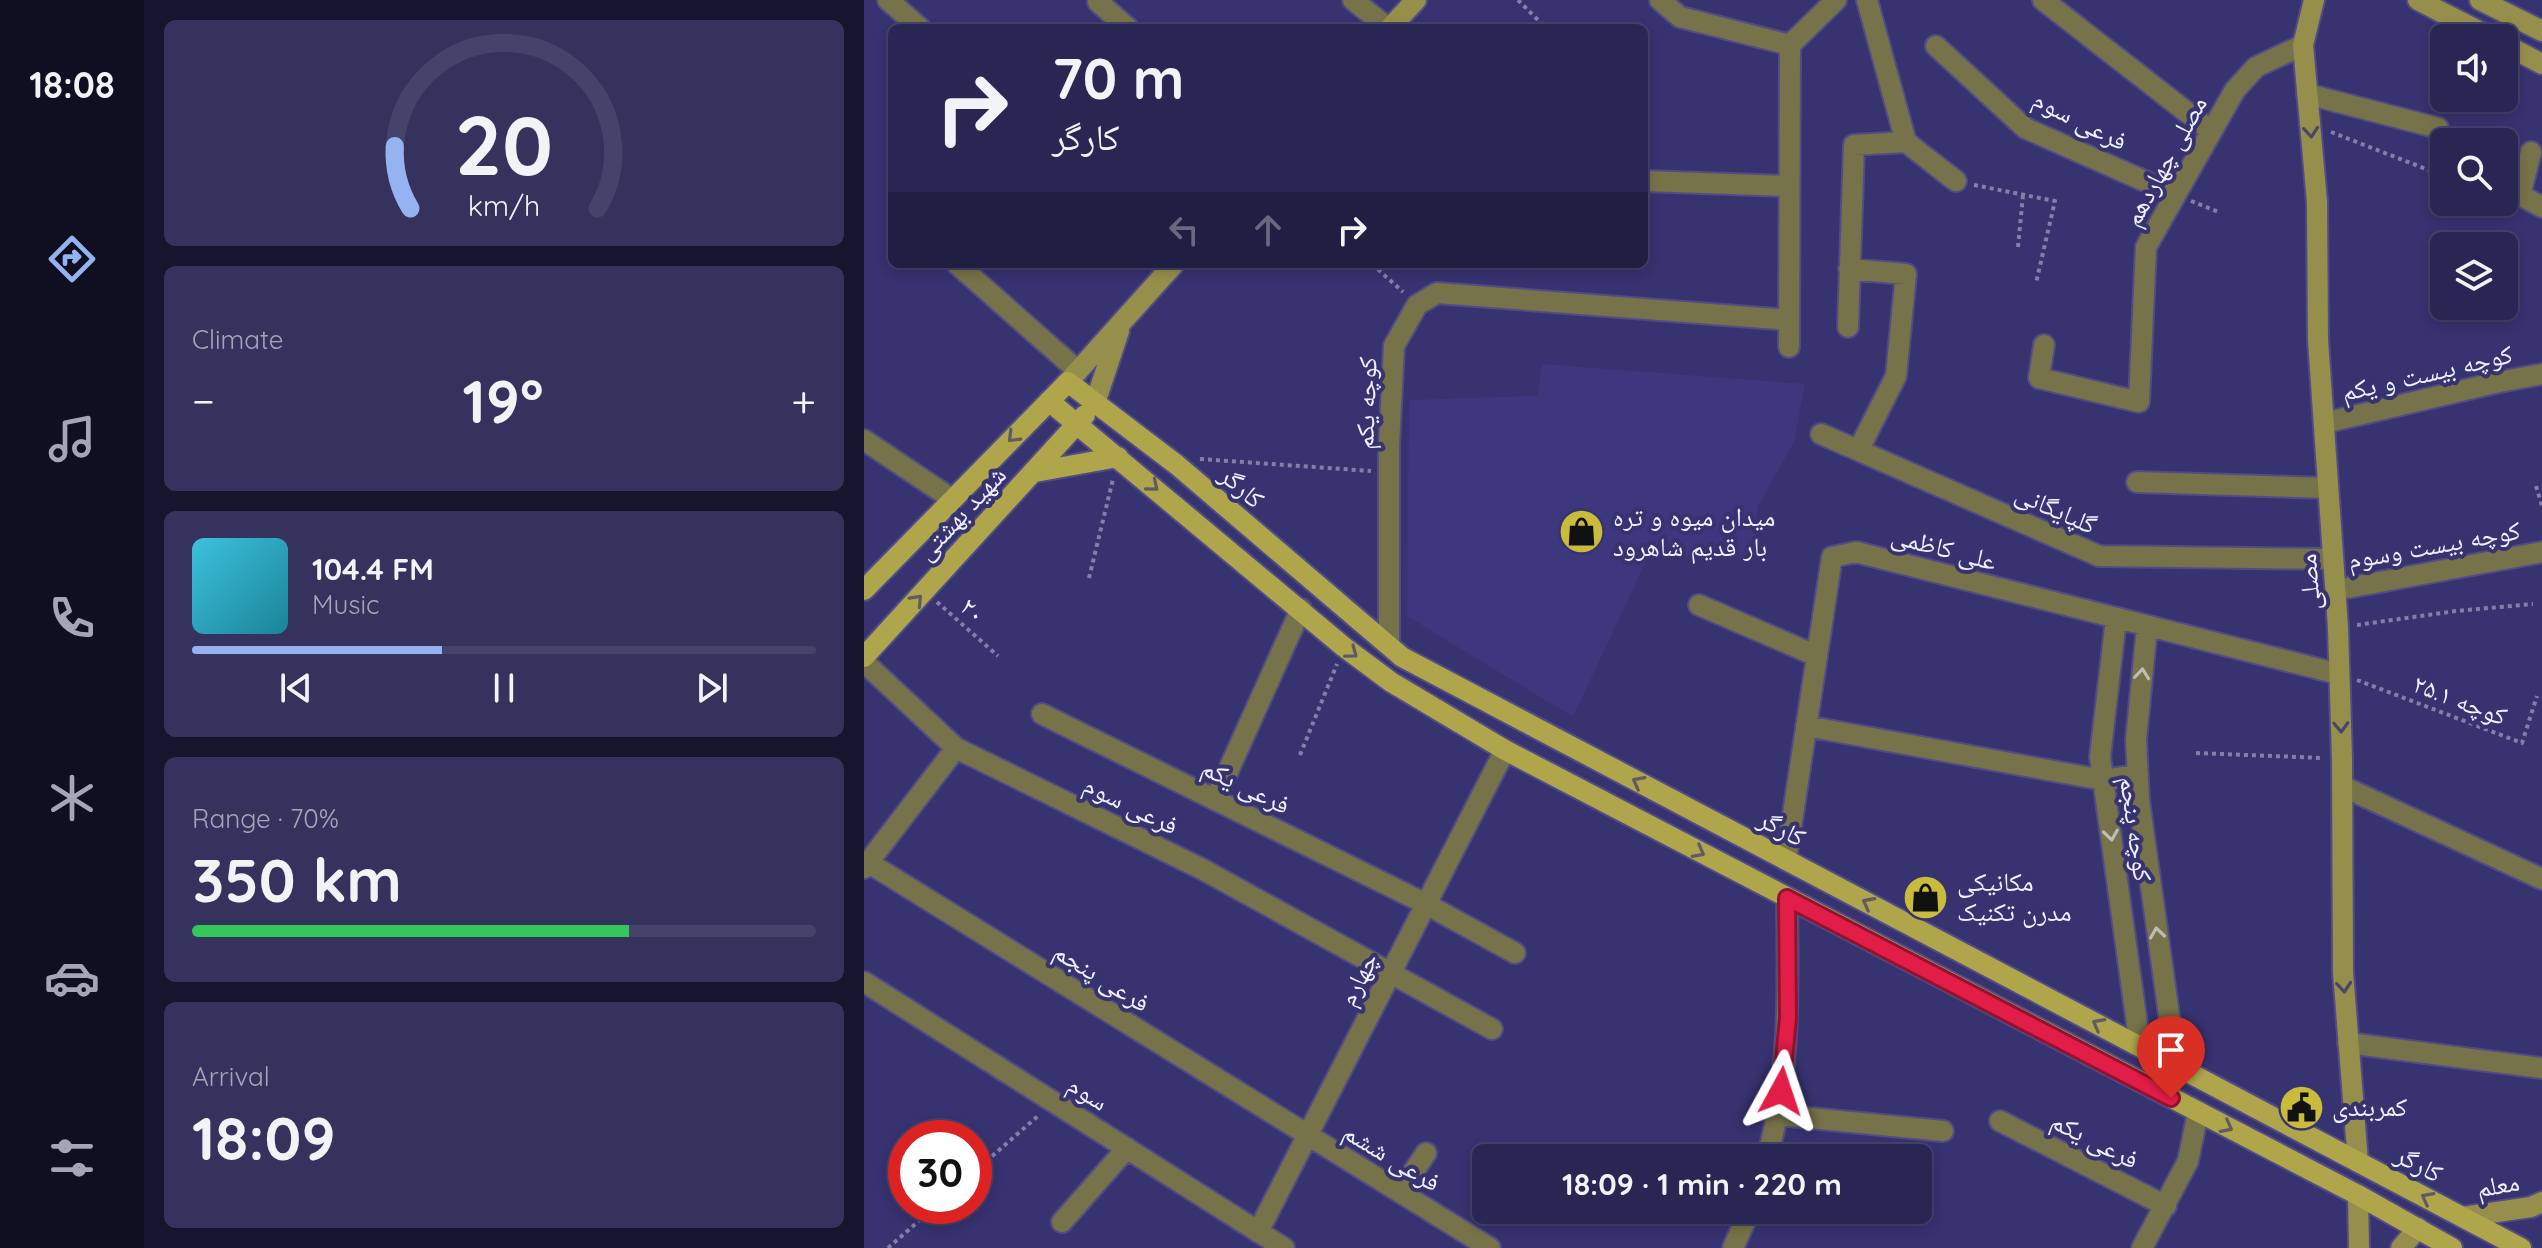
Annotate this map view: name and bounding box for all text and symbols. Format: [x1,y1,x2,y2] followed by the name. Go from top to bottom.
[2430,24,2518,320] map controls
[2430,24,2518,112] button: sound
[1052,43,1184,113] text: 70 m
[920,56,1024,160] icon: right
[29,62,115,107] text: 18:08
[2027,82,2133,159] street label: فرعی سوم
[2115,90,2215,232] street label: مصلی چهاردهم
[455,91,553,195] text: 20
[1052,114,1119,159] text: کارگر
[2302,126,2319,139] one-way arrow
[2430,128,2518,216] button: search
[468,187,540,223] text: km/h
[1162,208,1206,252] icon: left
[1246,208,1290,252] icon: ahead
[1330,208,1374,252] icon: right
[44,231,100,287] icon: directions
[2430,232,2518,320] button: layers
[192,323,283,356] text: Climate
[2338,337,2516,409] street label: کوچه بیست و یکم
[1347,356,1385,450] street label: کوچه یکم
[463,363,544,438] text: 19°
[192,373,215,428] text: −
[791,373,816,428] text: +
[44,411,100,467] icon: music
[1008,428,1022,442] one-way arrow
[1212,458,1272,515] street label: کارگر
[909,459,1013,567] street label: شهید بهشتی
[1144,476,1158,491] one-way arrow
[2010,476,2102,541] street label: گلپایگانی
[1613,500,1775,564] place label: میدان میوه و تره بار قدیم شاهرود
[1558,508,1606,556] shop icon: میدان میوه و تره بار قدیم شاهرود
[2345,513,2523,578] street label: کوچه بیست وسوم
[1888,518,2000,577] street label: علی کاظمی
[312,550,434,588] text: 104.4 FM
[2290,553,2327,611] street label: مصلی
[312,588,380,621] text: Music
[44,590,100,646] icon: phone
[954,590,993,630] street label: ۲۰
[907,595,922,609] one-way arrow
[1343,643,1358,657] one-way arrow
[274,666,318,710] icon: previous
[482,666,526,710] icon: pause
[690,666,734,710] icon: next
[2134,667,2151,680] one-way arrow
[2408,667,2512,733] street label: کوچه ۲۵.۱
[2332,721,2350,734] one-way arrow
[1196,750,1296,822] street label: فرعی یکم
[1077,767,1184,843] street label: فرعی سوم
[44,770,100,826] icon: climate
[2112,774,2160,884] street label: کوچه پنجم
[1632,776,1647,791] one-way arrow
[1752,801,1812,854] street label: کارگر
[192,802,339,835] text: Range · 70%
[2102,828,2119,842] one-way arrow
[192,842,402,917] text: 350 km
[1690,842,1705,857] one-way arrow
[1957,865,2072,928] place label: مکانیکی مدرن تکنیک
[1902,873,1950,921] shop icon: مکانیکی مدرن تکنیک
[1862,898,1876,913] one-way arrow
[2149,926,2166,939] one-way arrow
[1048,934,1156,1020] street label: فرعی پنجم
[1330,946,1387,1012] street label: چهارم
[44,950,100,1006] icon: car
[2335,981,2352,994] one-way arrow
[2137,1016,2205,1098] pin
[2092,1019,2106,1034] one-way arrow
[2149,1028,2193,1072] icon: arrive
[1739,1049,1823,1133] position arrow
[192,1060,270,1093] text: Arrival
[1061,1067,1115,1119] street label: سوم
[2277,1083,2325,1131] public building icon: کمربندی
[2332,1090,2407,1123] place label: کمربندی
[192,1100,336,1175] text: 18:09
[2045,1103,2145,1177] street label: فرعی یکم
[1337,1115,1447,1199] street label: فرعی ششم
[2219,1117,2234,1132] one-way arrow
[888,1120,992,1224] speed limit sign: 30
[44,1130,100,1186] icon: filters
[2389,1137,2449,1190] street label: کارگر
[1562,1165,1842,1203] text: 18:09 · 1 min · 220 m
[2474,1165,2522,1205] street label: معلم
[2421,1193,2435,1208] one-way arrow

